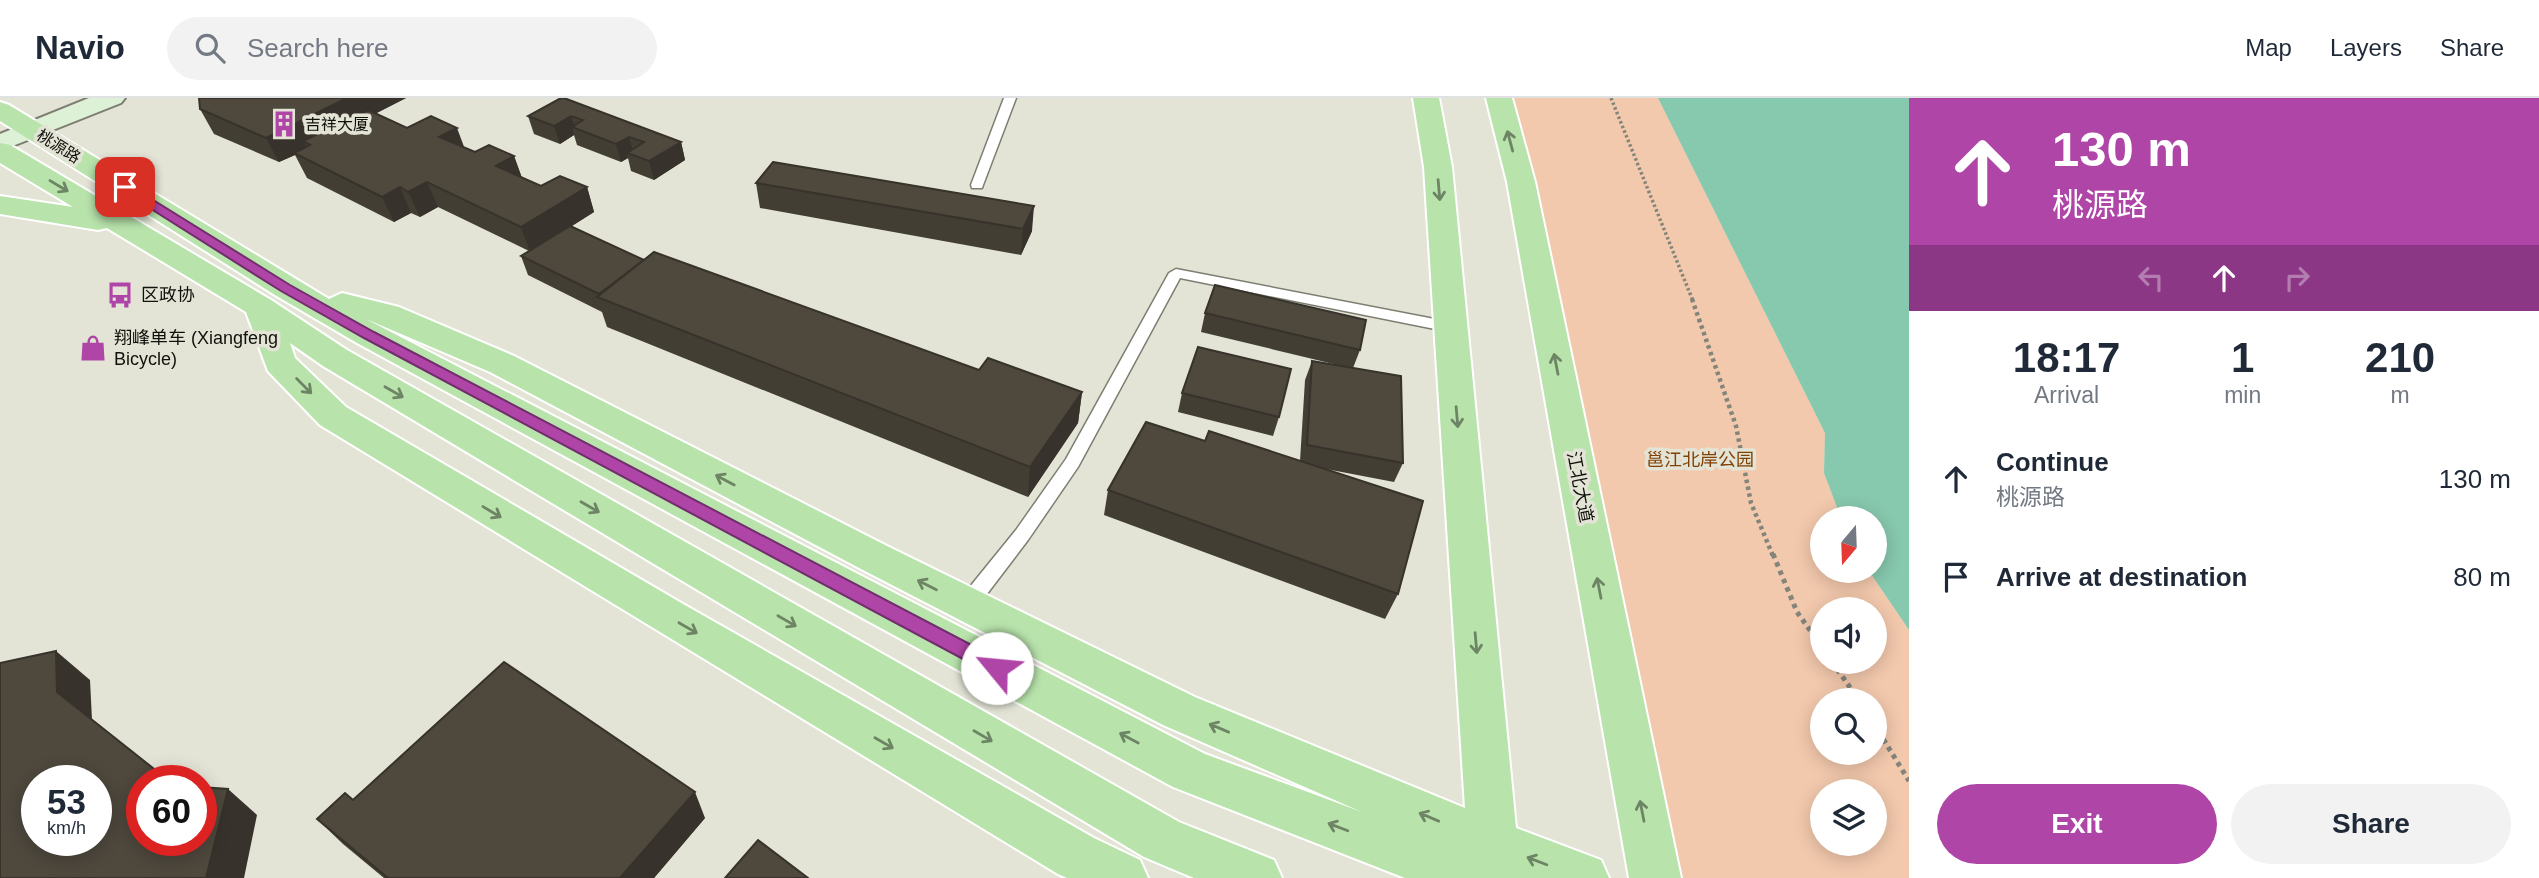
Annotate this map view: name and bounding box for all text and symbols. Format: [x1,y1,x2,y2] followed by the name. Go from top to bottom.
[167,17,657,80] search box
[35,29,125,66] text: Navio
[191,29,229,67] icon: search
[247,33,389,63] text: Search here
[2245,34,2292,61] text: Map
[2330,34,2402,61] text: Layers
[2440,34,2504,61] text: Share
[269,109,299,139] building icon: 吉祥大厦
[305,116,369,133] place label: 吉祥大厦
[2052,122,2191,176] text: 130 m
[34,126,84,166] street label: 桃源路
[1937,126,2028,217] icon: ahead
[1503,131,1516,153] one-way arrow
[95,157,155,217] pin
[106,168,144,206] icon: arrive
[1433,178,1446,201] one-way arrow
[48,179,68,193] one-way arrow
[2052,187,2148,223] text: 桃源路
[2132,259,2170,297] icon: left
[2205,259,2243,297] icon: ahead
[2278,259,2316,297] icon: right
[105,280,135,310] bus stop icon: 区政协
[141,285,195,305] place label: 区政协
[114,328,278,369] place label: 翔峰单车 (Xiangfeng Bicycle)
[78,333,108,363] shop icon: 翔峰单车 (Xiangfeng Bicycle)
[2013,334,2120,381] text: 18:17
[2231,334,2254,381] text: 1
[2365,334,2435,381] text: 210
[1549,353,1562,376] one-way arrow
[295,378,312,395] one-way arrow
[2034,382,2099,408] text: Arrival
[2224,382,2261,408] text: min
[2391,382,2410,408] text: m
[383,385,403,399] one-way arrow
[1451,405,1464,427] one-way arrow
[1996,447,2109,477] text: Continue
[1563,450,1597,524] street label: 江北大道
[1646,450,1754,470] park label: 邕江北岸公园
[1937,460,1975,498] icon: ahead
[2439,464,2511,494] text: 130 m
[715,473,736,487] one-way arrow
[1996,484,2065,510] text: 桃源路
[580,500,600,514] one-way arrow
[482,505,502,519] one-way arrow
[1810,506,1886,583] north arrow
[1810,506,1887,856] map controls
[1937,558,1975,596] icon: arrive
[1996,562,2247,592] text: Arrive at destination
[2453,562,2511,592] text: 80 m
[1592,577,1605,600] one-way arrow
[917,578,938,592] one-way arrow
[1810,597,1887,674] button: sound
[776,614,796,628] one-way arrow
[677,621,697,635] one-way arrow
[960,631,1034,705] position arrow
[1470,632,1483,654] one-way arrow
[1810,688,1887,765] button: search
[1209,721,1231,734] one-way arrow
[973,729,993,743] one-way arrow
[1119,731,1139,745] one-way arrow
[873,737,894,750] one-way arrow
[126,765,217,856] speed limit sign: 60
[1810,779,1887,856] button: layers
[47,782,86,821] text: 53
[1937,784,2217,864] button: Exit
[2231,784,2511,864] button: Share
[1635,800,1648,823] one-way arrow
[1418,810,1440,823] one-way arrow
[47,818,86,838] text: km/h
[1327,820,1349,833] one-way arrow
[1527,854,1549,866] one-way arrow

